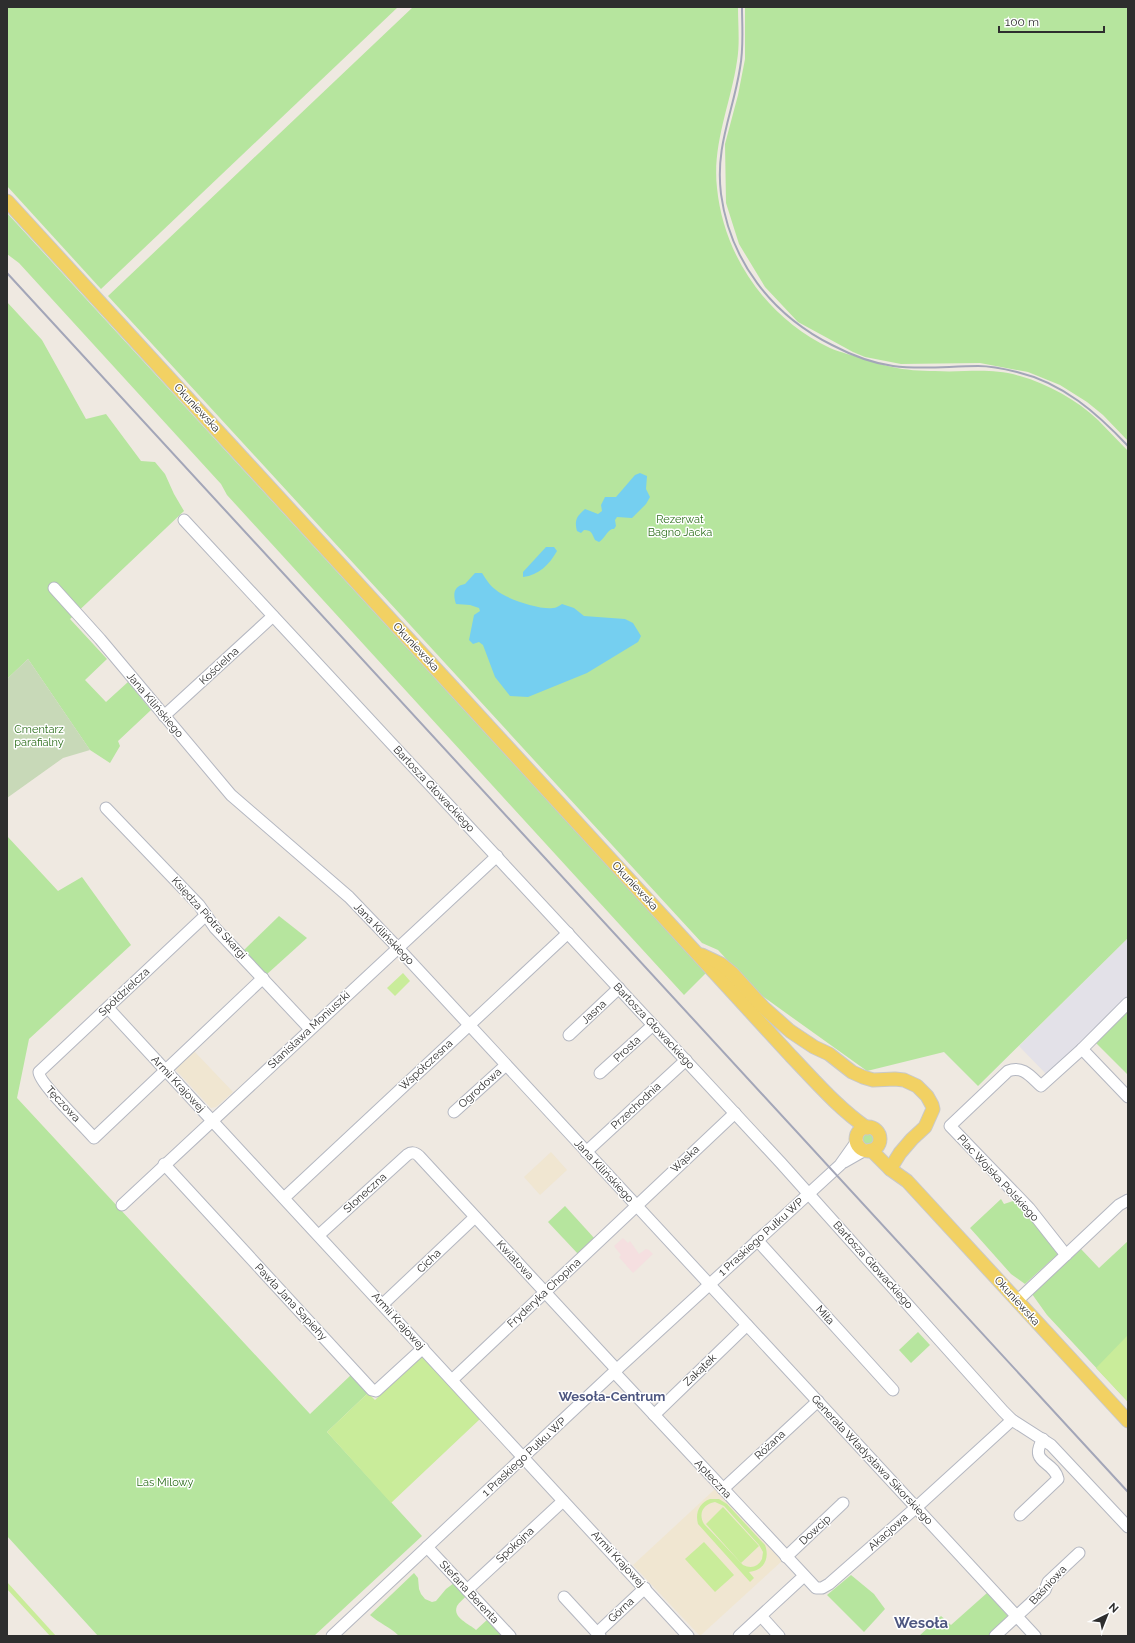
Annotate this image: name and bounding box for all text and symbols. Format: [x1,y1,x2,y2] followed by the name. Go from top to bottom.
[999,8,1104,34] scale bar
[1005,15,1039,29] text: 100 m
[171,381,223,435] street label: Okuniewska
[648,513,712,539] park label: Rezerwat Bagno Jacka
[390,620,442,674] street label: Okuniewska
[197,645,241,687] street label: Kościelna
[124,670,186,741] street label: Jana Kilińskiego
[14,723,64,749] park label: Cmentarz parafialny
[391,743,478,835] street label: Bartosza Głowackiego
[609,859,661,913] street label: Okuniewska
[169,874,249,962] street label: Księdza Piotra Skargi
[351,900,417,968] street label: Jana Kilińskiego
[96,965,152,1019] street label: Spółdzielcza
[611,980,698,1072] street label: Bartosza Głowackiego
[265,989,353,1071] street label: Stanisława Moniuszki
[579,997,609,1027] street label: Jasna
[611,1033,643,1065] street label: Prosta
[397,1037,455,1093] street label: Współczesna
[149,1053,207,1115] street label: Armii Krajowej
[456,1065,504,1111] street label: Ogrodowa
[608,1080,664,1132] street label: Przechodnia
[43,1083,83,1125] street label: Tęczowa
[955,1132,1042,1224] street label: Plac Wojska Polskiego
[572,1137,637,1205] street label: Jana Kilińskiego
[668,1143,702,1175] street label: Wąska
[341,1170,389,1216] street label: Słoneczna
[716,1195,806,1279] street label: 1 Praskiego Pułku WP
[830,1219,916,1312] street label: Bartosza Głowackiego
[494,1238,536,1282] street label: Kwiatowa
[414,1246,444,1276] street label: Cicha
[505,1256,583,1330] street label: Fryderyka Chopina
[252,1261,330,1343] street label: Pawła Jana Sapiehy
[992,1274,1042,1328] street label: Okuniewska
[369,1290,427,1352] street label: Armii Krajowej
[813,1303,837,1327] street label: Miła
[681,1351,719,1389] street label: Zakątek
[559,1389,665,1404] district label: Wesoła-Centrum
[808,1393,936,1528] street label: Generała Władysława Sikorskiego
[479,1415,569,1499] street label: 1 Praskiego Pułku WP
[752,1428,788,1462] street label: Różana
[692,1457,734,1501] street label: Apteczna
[137,1476,193,1489] park label: Las Milowy
[865,1511,911,1553] street label: Akacjowa
[797,1512,834,1548] street label: Dowcip
[493,1524,537,1566] street label: Spokojna
[589,1528,647,1590] street label: Armii Krajowej
[437,1558,501,1626] street label: Stefana Berenta
[1027,1563,1069,1607] street label: Baśniowa
[605,1595,637,1625] street label: Górna
[1087,1595,1127,1635] north arrow
[1106,1600,1121,1616] text: N
[894,1614,948,1632] district label: Wesoła

